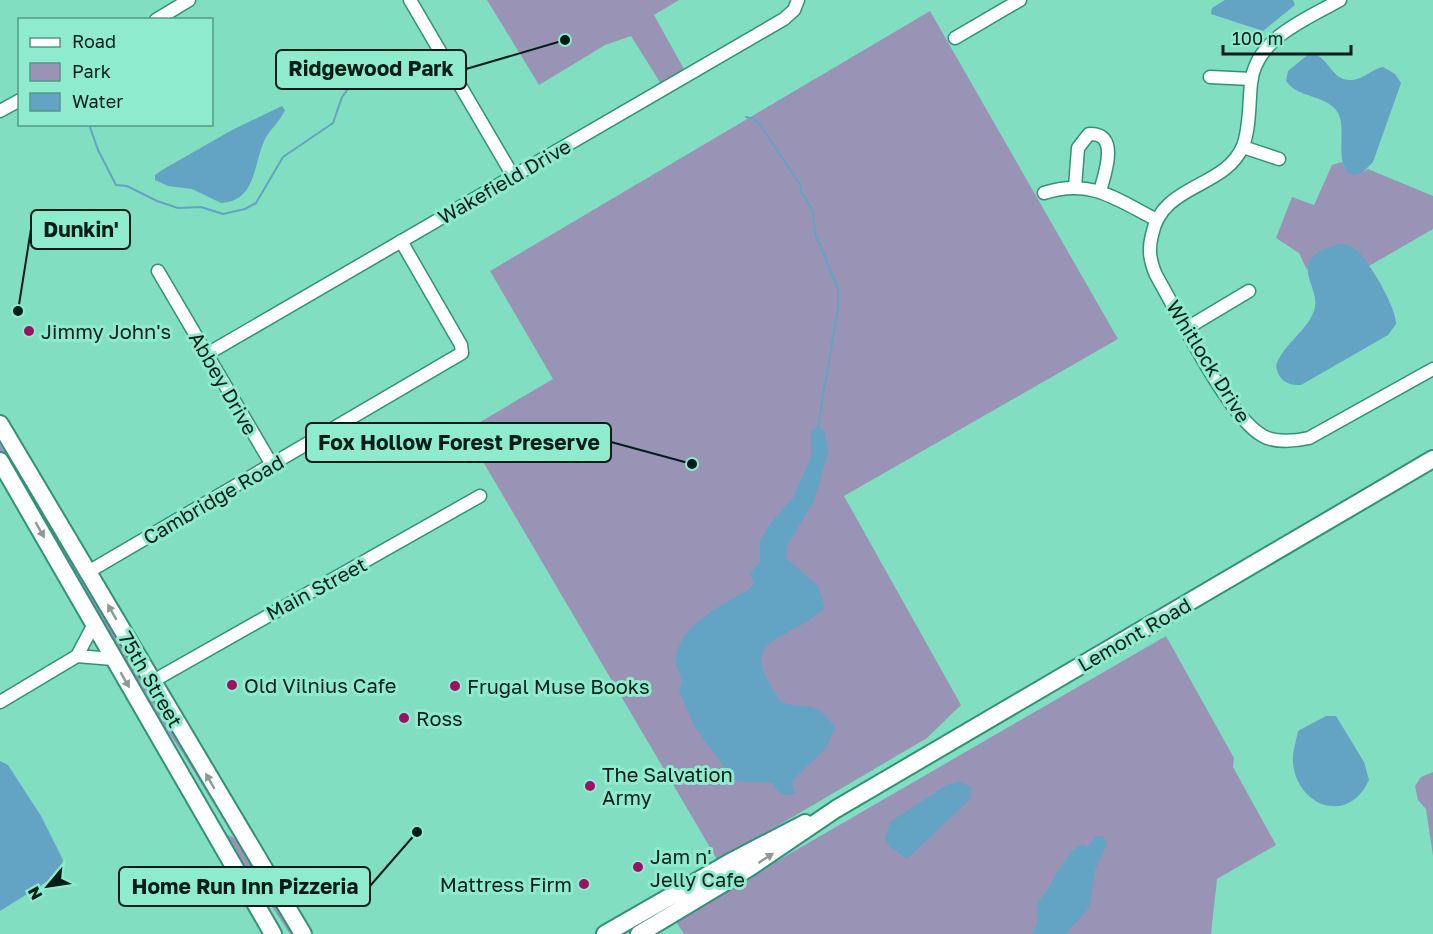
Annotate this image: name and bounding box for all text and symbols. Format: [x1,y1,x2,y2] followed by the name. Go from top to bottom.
[18,18,213,126] legend
[1223,18,1350,56] scale bar
[1232,27,1283,49] text: 100 m
[72,30,116,52] text: Road
[276,50,466,89] callout: Ridgewood Park
[288,55,454,81] text: Ridgewood Park
[72,60,111,82] text: Park
[72,90,123,112] text: Water
[433,133,575,229] street label: Wakefield Drive
[31,210,130,249] callout: Dunkin'
[43,216,119,242] text: Dunkin'
[1162,295,1256,427] street label: Whitlock Drive
[41,319,171,343] place label: Jimmy John's
[22,324,36,338] marker: Jimmy John's
[185,327,263,439] street label: Abbey Drive
[306,423,611,462] callout: Fox Hollow Forest Preserve
[318,429,600,455] text: Fox Hollow Forest Preserve
[138,449,288,549] street label: Cambridge Road
[35,522,46,538] one-way arrow
[262,551,370,625] street label: Main Street
[1073,592,1195,676] street label: Lemont Road
[107,604,117,621] one-way arrow
[114,627,188,731] street label: 75th Street
[120,672,130,689] one-way arrow
[244,673,396,697] place label: Old Vilnius Cafe
[467,674,650,698] place label: Frugal Muse Books
[225,678,239,692] marker: Old Vilnius Cafe
[448,679,462,693] marker: Frugal Muse Books
[416,706,463,730] place label: Ross
[397,711,411,725] marker: Ross
[602,762,733,809] place label: The Salvation Army
[205,772,215,789] one-way arrow
[583,779,597,793] marker: The Salvation Army
[650,844,745,891] place label: Jam n' Jelly Cafe
[758,853,774,864] one-way arrow
[18,856,78,916] north arrow
[631,860,645,874] marker: Jam n' Jelly Cafe
[119,867,370,906] callout: Home Run Inn Pizzeria
[440,872,572,896] place label: Mattress Firm
[132,873,358,899] text: Home Run Inn Pizzeria
[577,877,591,891] marker: Mattress Firm
[23,883,47,903] text: N

